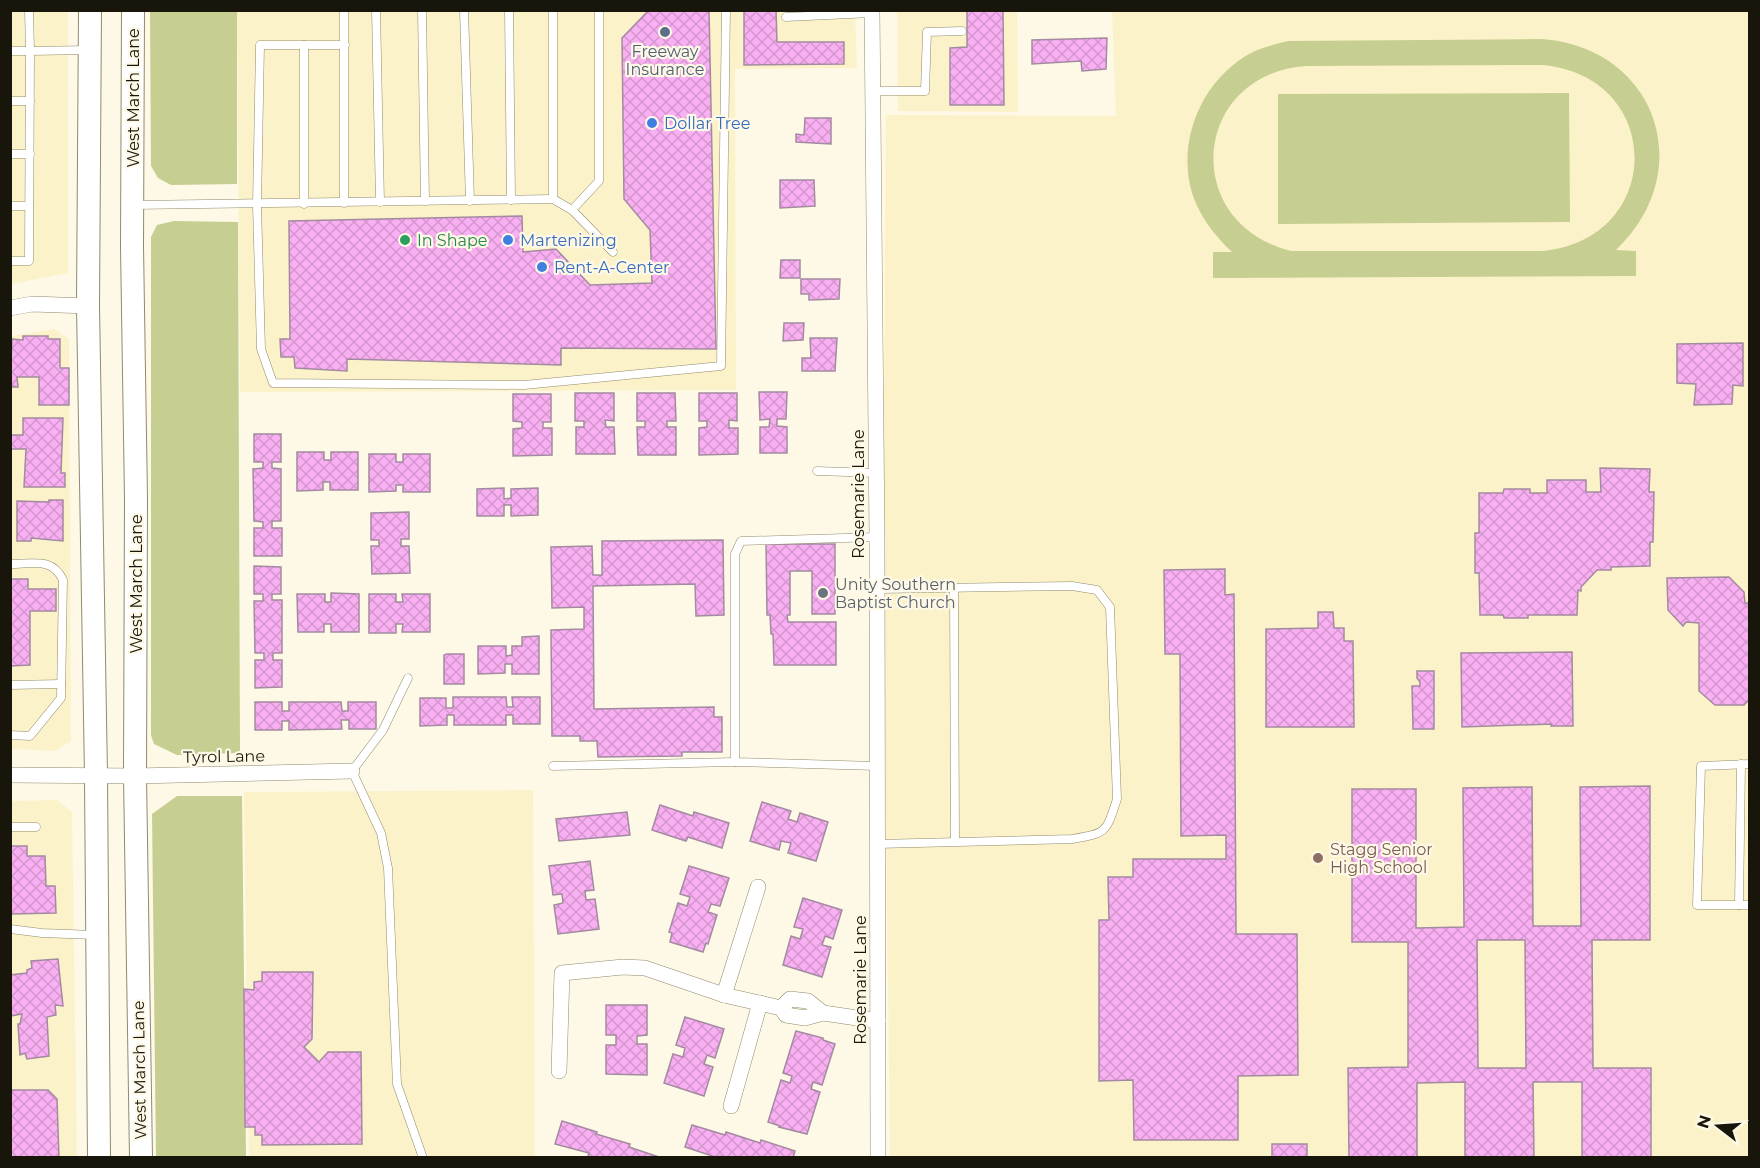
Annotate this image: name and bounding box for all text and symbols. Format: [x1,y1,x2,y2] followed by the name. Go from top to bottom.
[658,25,672,39] marker: Freeway Insurance
[124,28,143,168] street label: West March Lane
[626,42,704,79] place label: Freeway Insurance
[664,114,750,133] place label: Dollar Tree
[645,116,659,130] marker: Dollar Tree
[417,231,487,250] place label: In Shape
[520,231,617,250] place label: Martenizing
[398,233,412,247] marker: In Shape
[501,233,515,247] marker: Martenizing
[554,258,669,277] place label: Rent-A-Center
[535,260,549,274] marker: Rent-A-Center
[849,429,868,559] street label: Rosemarie Lane
[127,514,146,654] street label: West March Lane
[835,575,956,612] place label: Unity Southern Baptist Church
[816,586,830,600] marker: Unity Southern Baptist Church
[183,746,265,767] street label: Tyrol Lane
[1330,840,1433,877] place label: Stagg Senior High School
[1311,851,1325,865] marker: Stagg Senior High School
[851,915,870,1045] street label: Rosemarie Lane
[129,1000,150,1140] street label: West March Lane
[1688,1096,1748,1156] north arrow
[1693,1113,1715,1131] text: N

